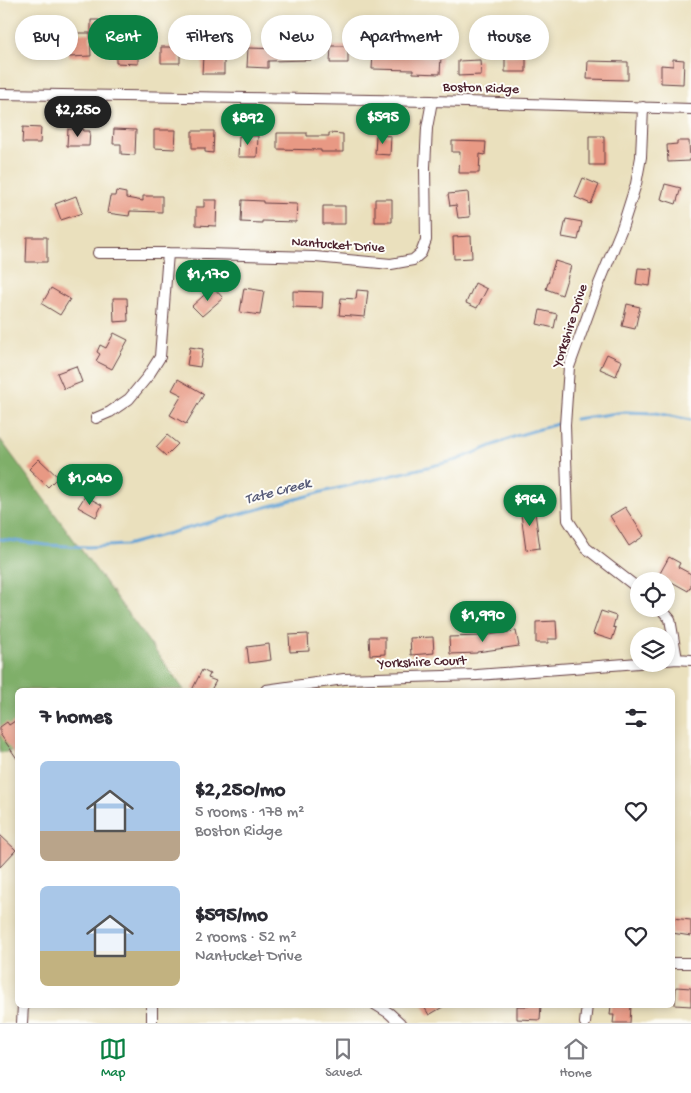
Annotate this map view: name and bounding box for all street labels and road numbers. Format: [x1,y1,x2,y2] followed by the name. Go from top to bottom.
[442,79,520,99] street label: Boston Ridge
[291,234,386,258] street label: Nantucket Drive
[549,281,593,372] street label: Yorkshire Drive
[376,653,468,673] street label: Yorkshire Court

